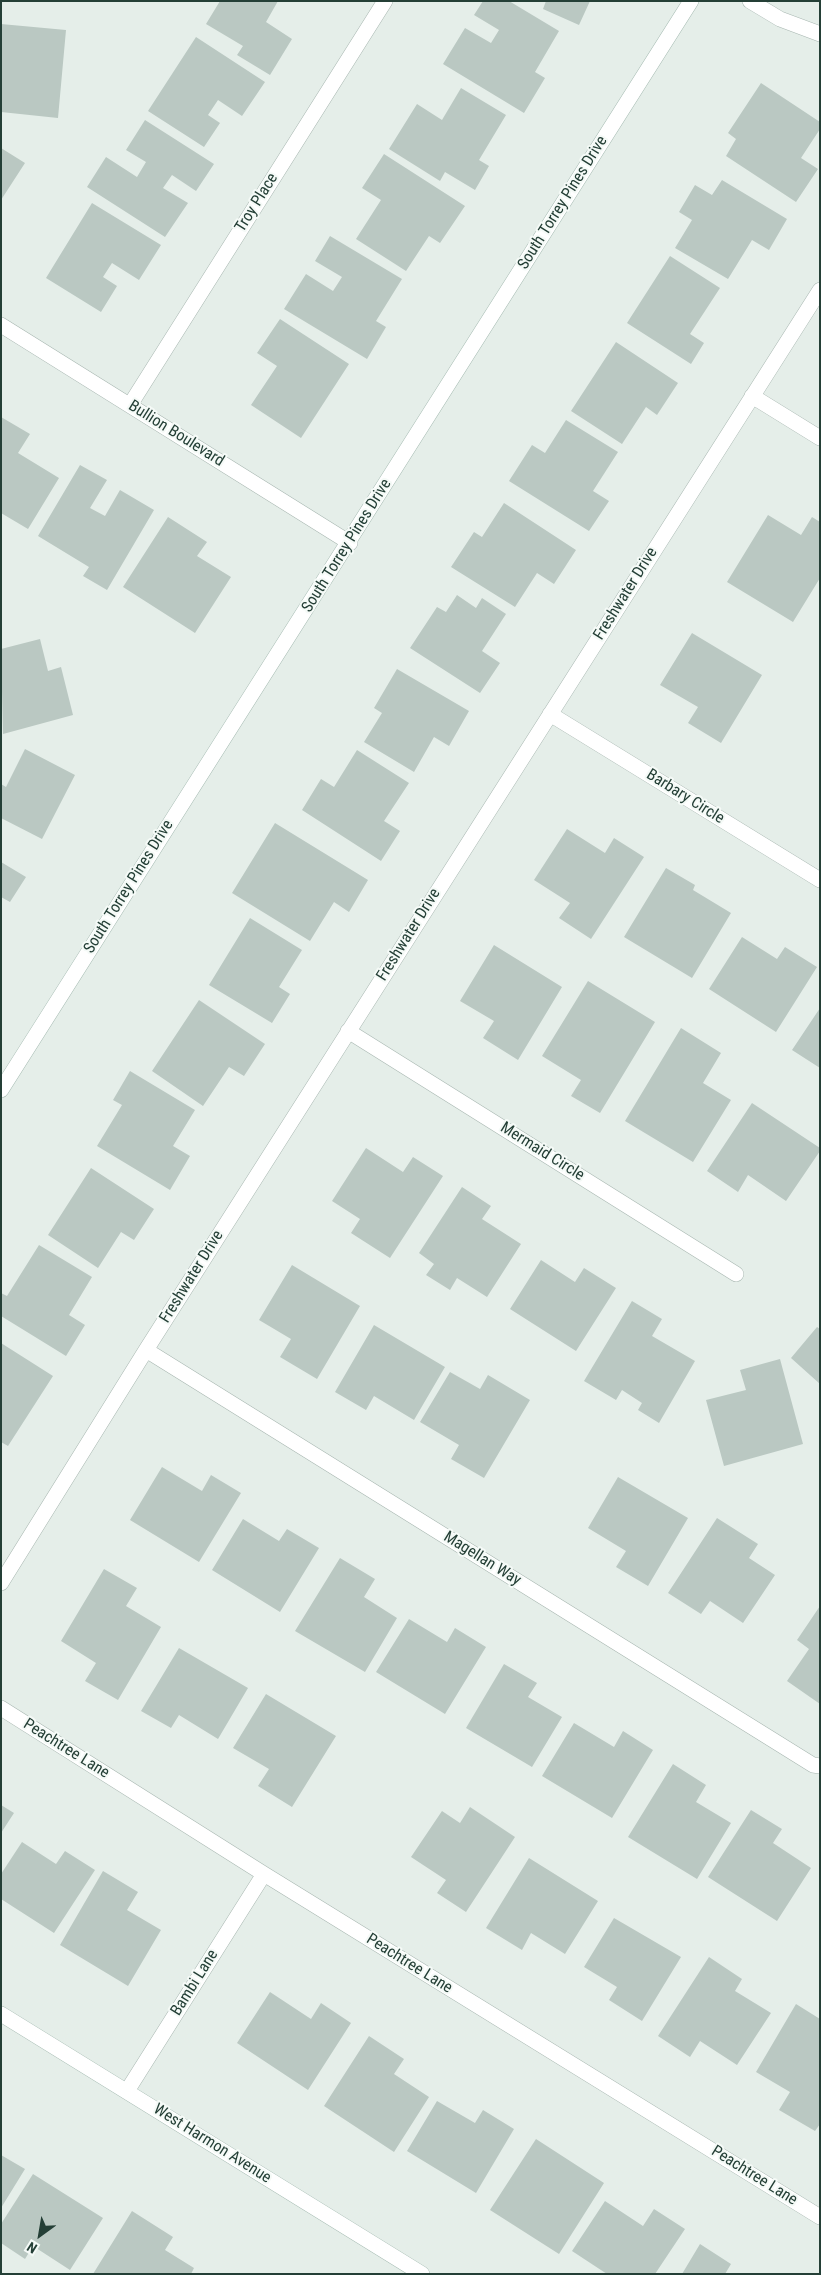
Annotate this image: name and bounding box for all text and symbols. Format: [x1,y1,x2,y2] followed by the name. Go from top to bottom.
[514,133,612,273] street label: South Torrey Pines Drive
[231,170,283,236] street label: Troy Place
[124,397,228,471] street label: Bullion Boulevard
[298,476,396,616] street label: South Torrey Pines Drive
[590,544,662,644] street label: Freshwater Drive
[643,765,727,829] street label: Barbary Circle
[80,817,178,957] street label: South Torrey Pines Drive
[373,885,445,985] street label: Freshwater Drive
[496,1119,588,1185] street label: Mermaid Circle
[156,1227,228,1327] street label: Freshwater Drive
[440,1528,524,1590] street label: Magellan Way
[19,1715,113,1783] street label: Peachtree Lane
[362,1930,456,1998] street label: Peachtree Lane
[167,1946,223,2020] street label: Bambi Lane
[150,2100,274,2188] street label: West Harmon Avenue
[707,2142,801,2210] street label: Peachtree Lane
[15,2210,65,2260] north arrow
[24,2239,40,2257] text: N

